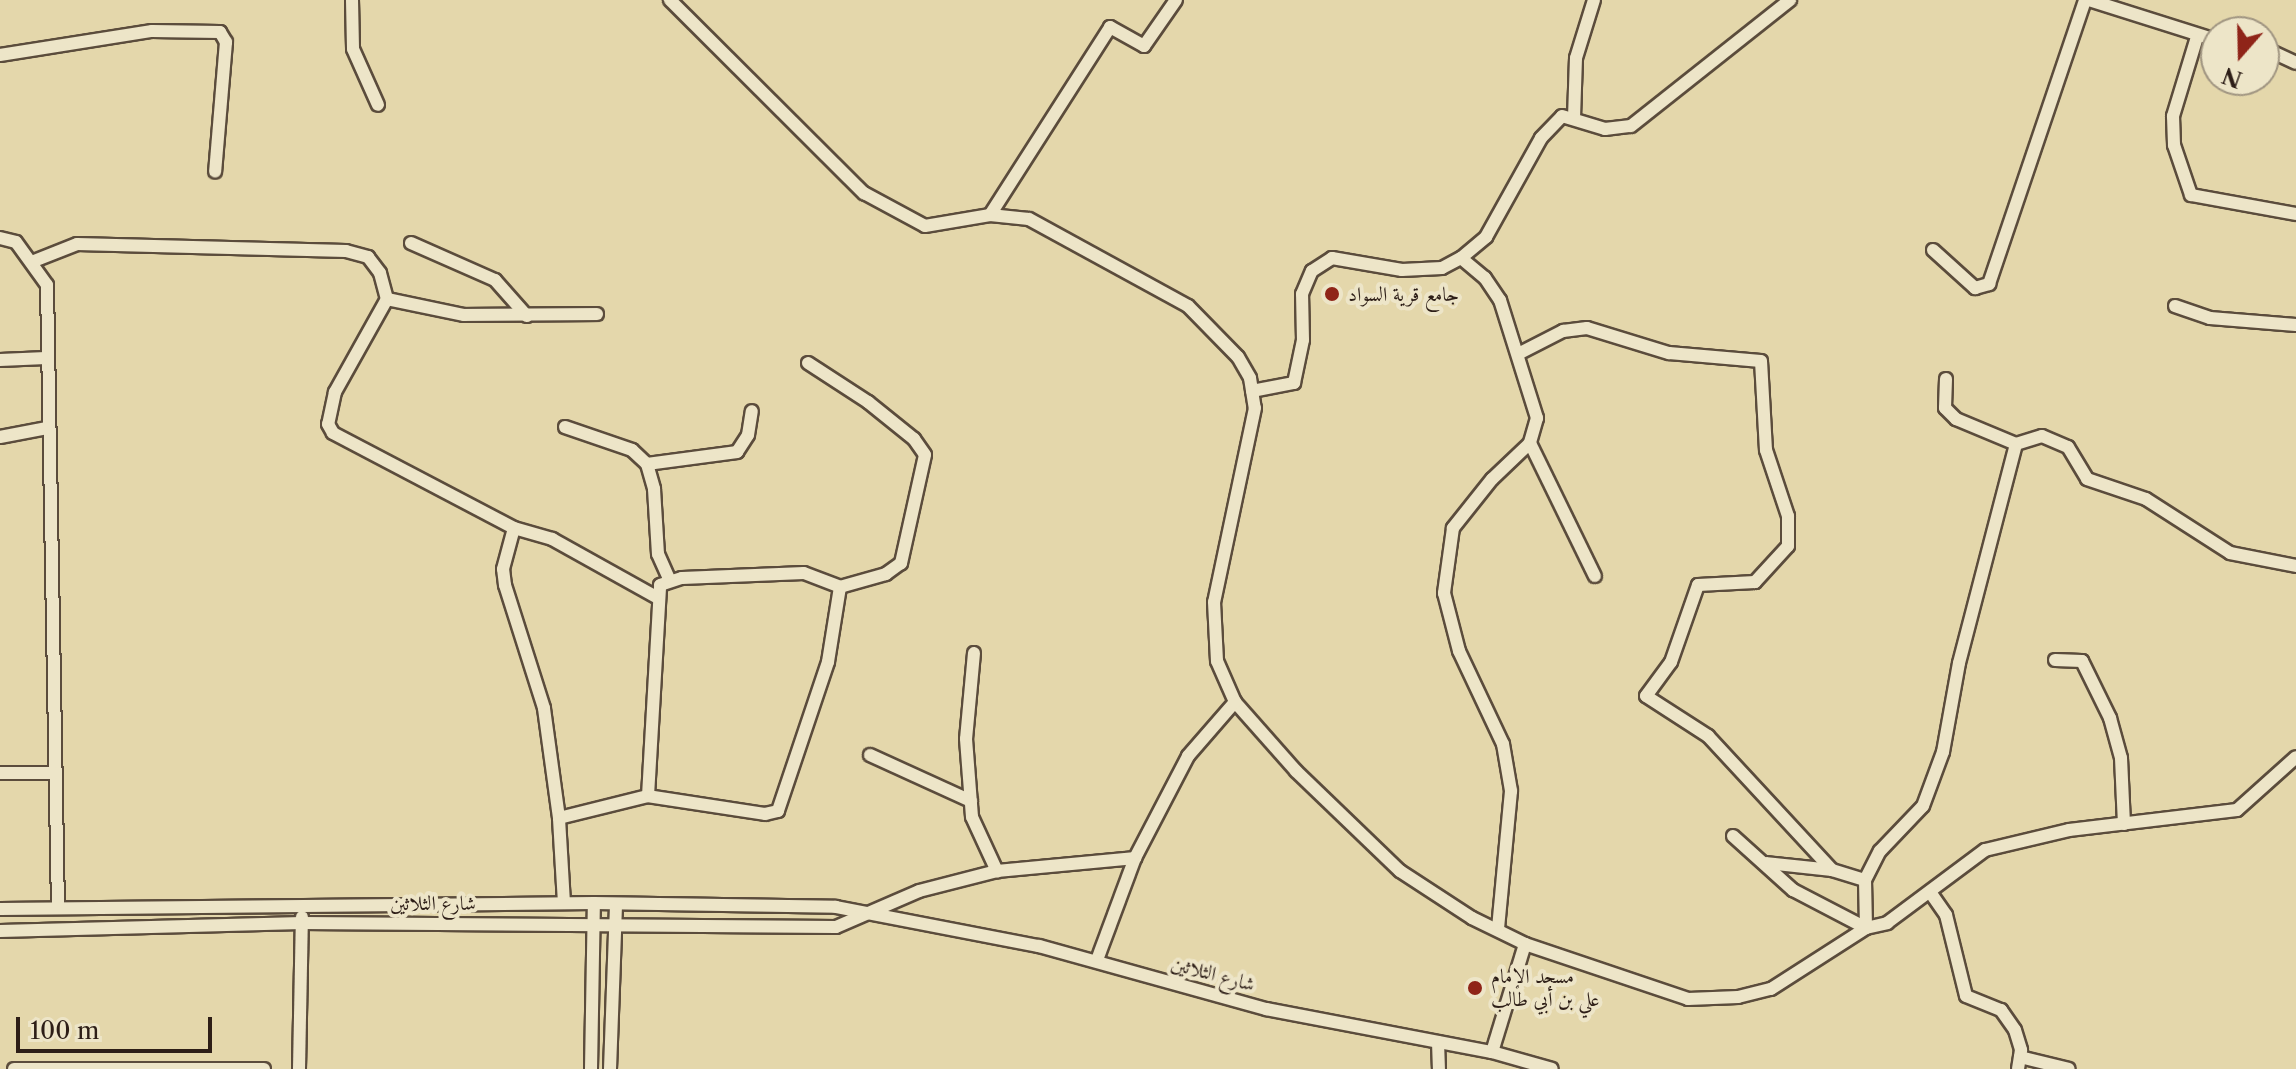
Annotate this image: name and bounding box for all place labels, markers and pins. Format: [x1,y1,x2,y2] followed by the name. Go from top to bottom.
[1348,282,1459,306] place label: جامع قرية السواد
[1323,285,1341,303] marker: جامع قرية السواد
[1491,964,1599,1011] place label: مسجد الإمام علي بن أبي طالب
[1466,979,1484,997] marker: مسجد الإمام علي بن أبي طالب

